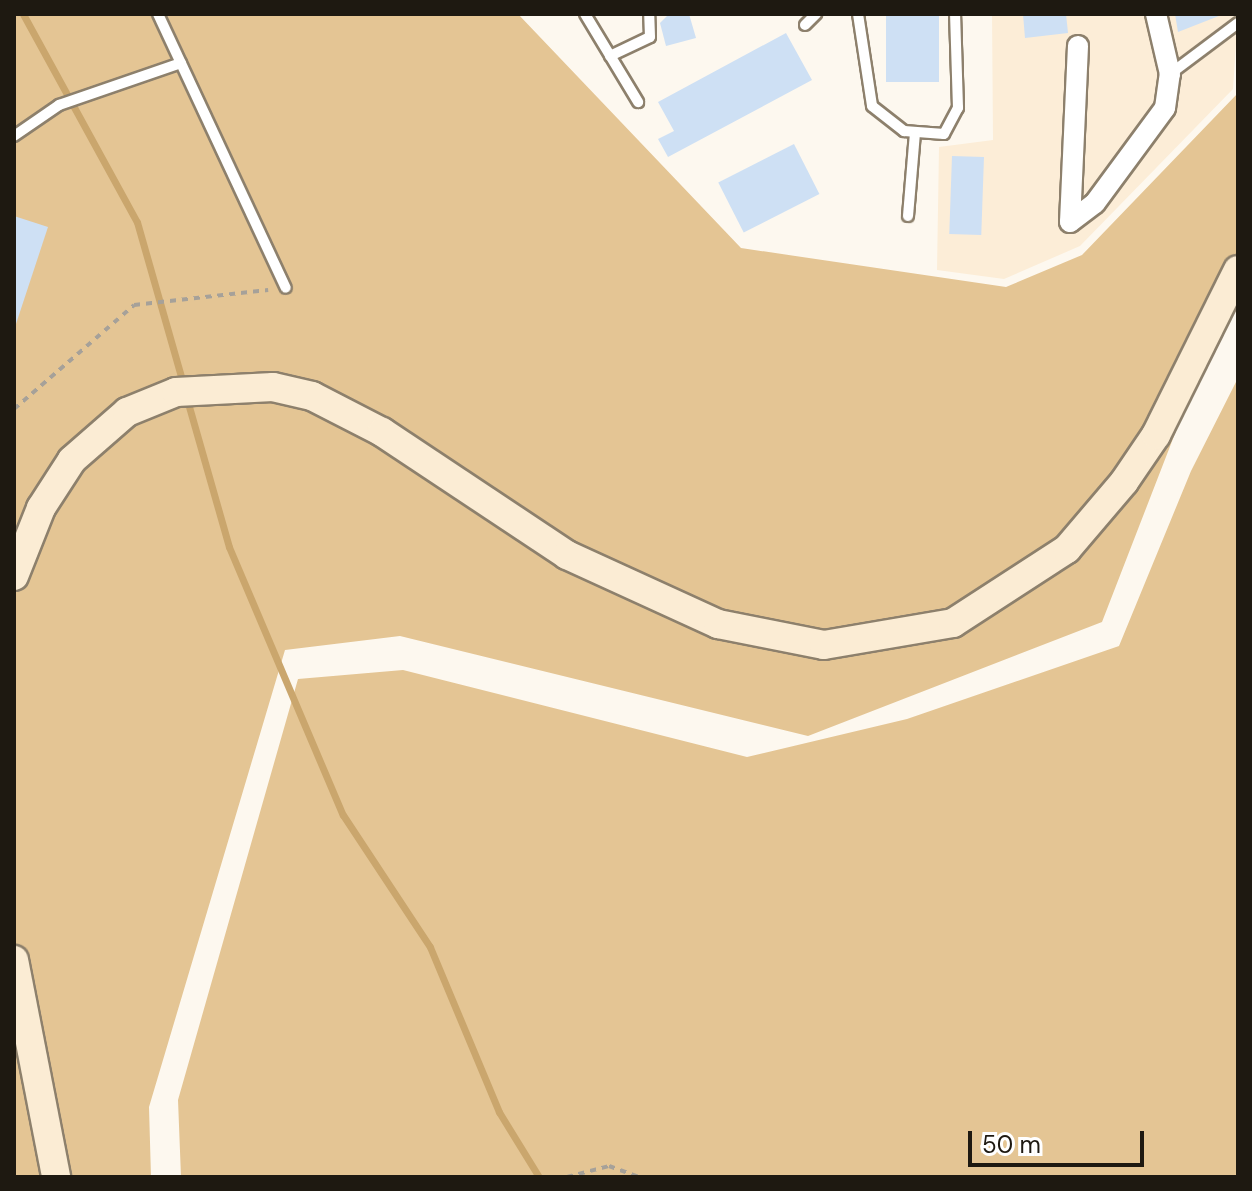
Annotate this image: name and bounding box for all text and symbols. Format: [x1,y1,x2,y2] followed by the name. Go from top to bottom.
[972,1115,1148,1165] scale bar
[982,1129,1041,1160] text: 50 m

